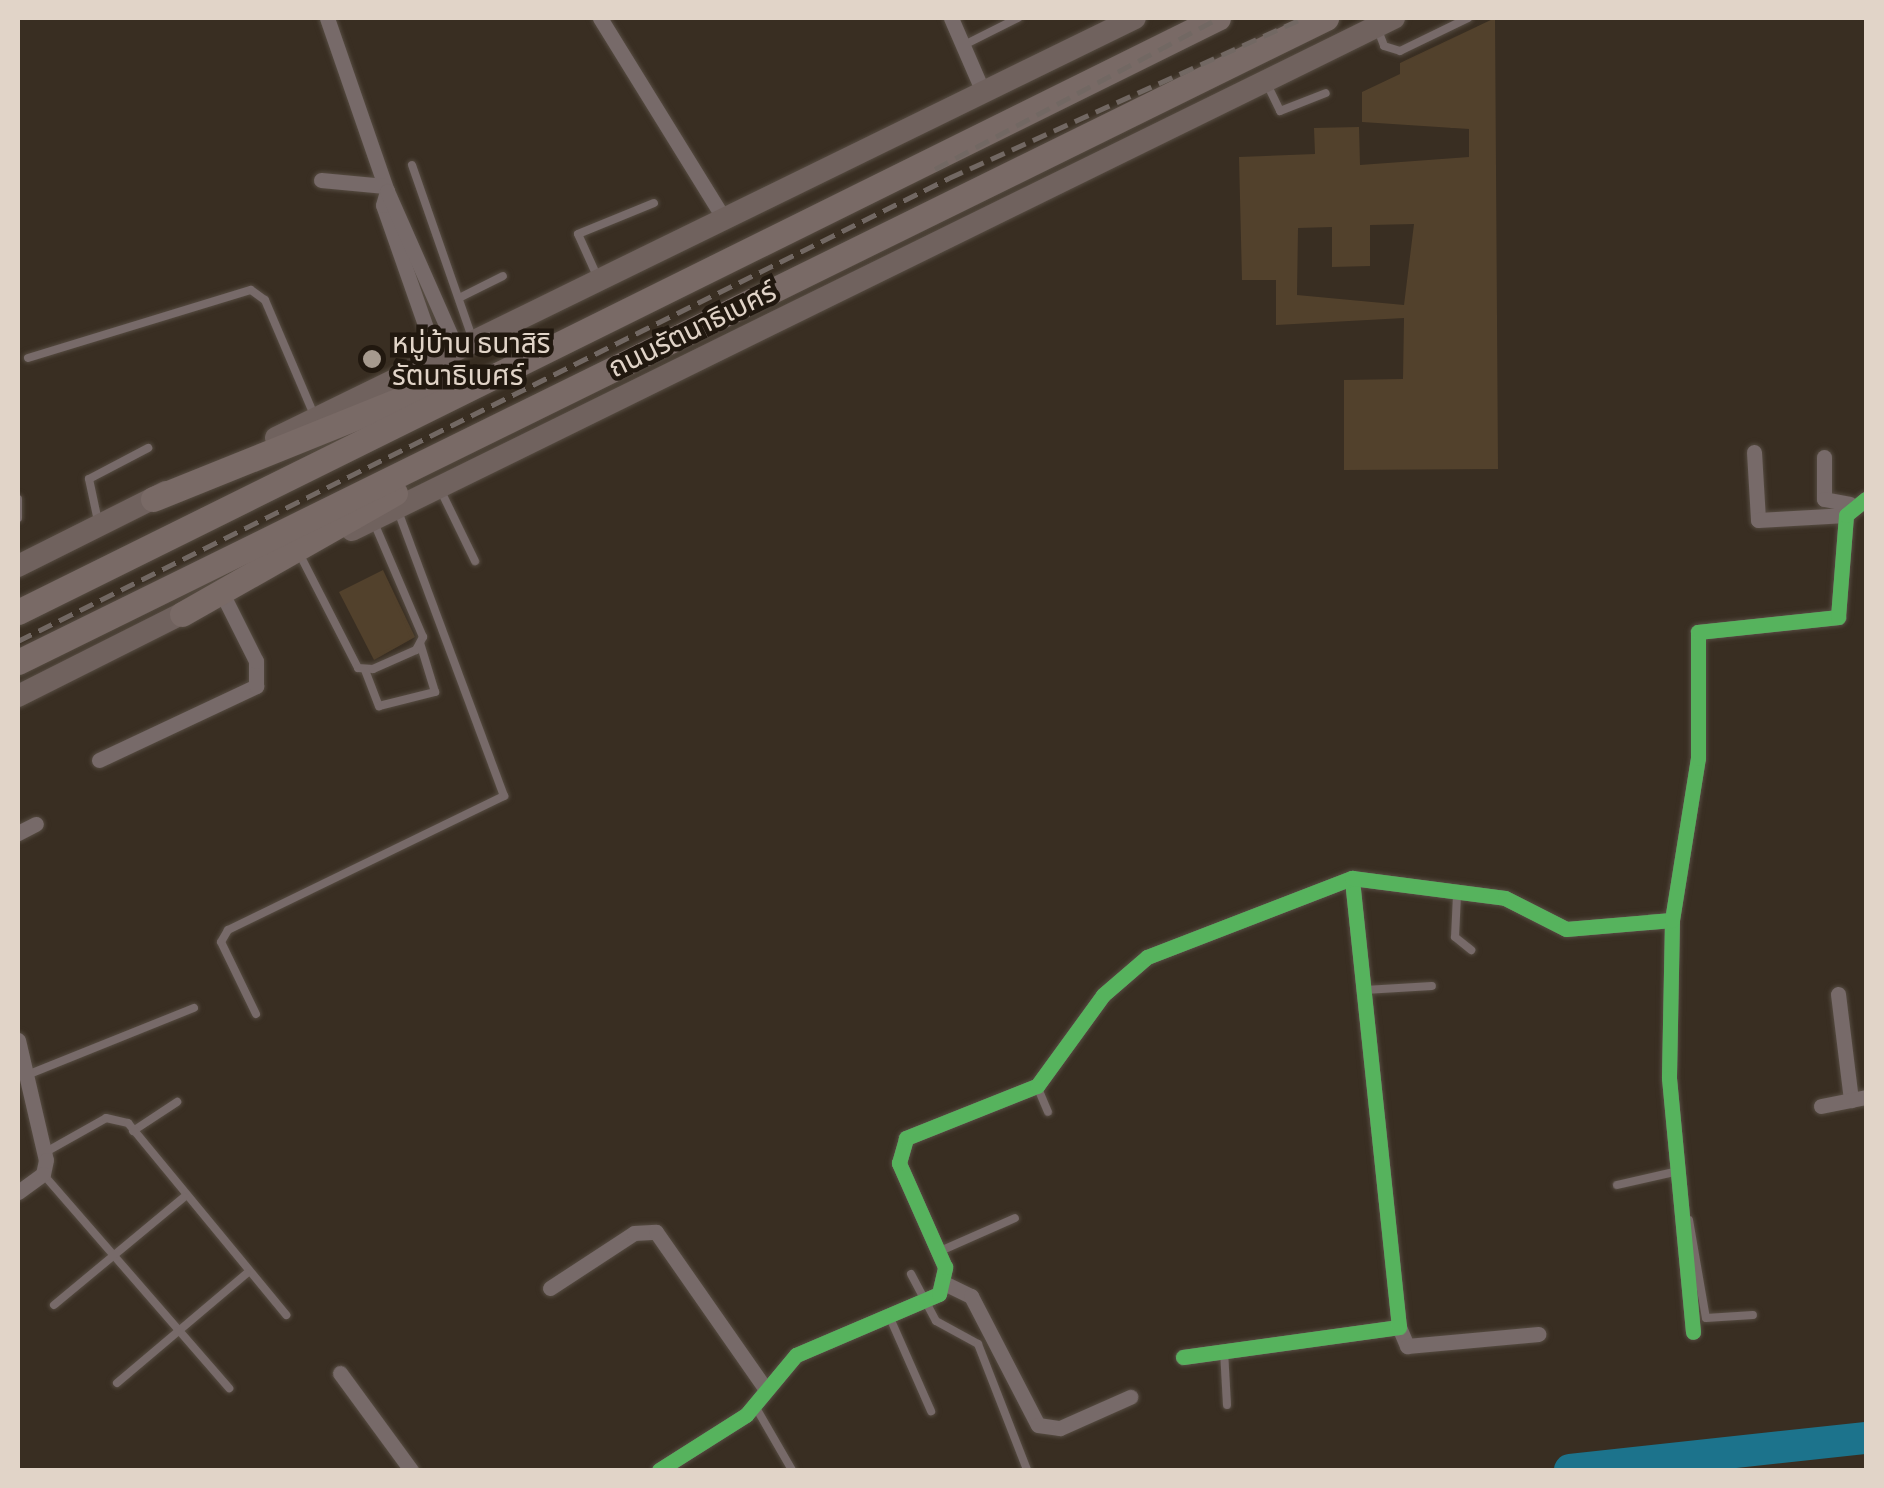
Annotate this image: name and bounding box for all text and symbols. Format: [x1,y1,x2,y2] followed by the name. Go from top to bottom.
[603,274,781,384] street label: ถนนรัตนาธิเบศร์
[392,326,550,392] place label: หมู่บ้าน ธนาสิริ รัตนาธิเบศร์
[361,348,383,370] marker: หมู่บ้าน ธนาสิริ รัตนาธิเบศร์

